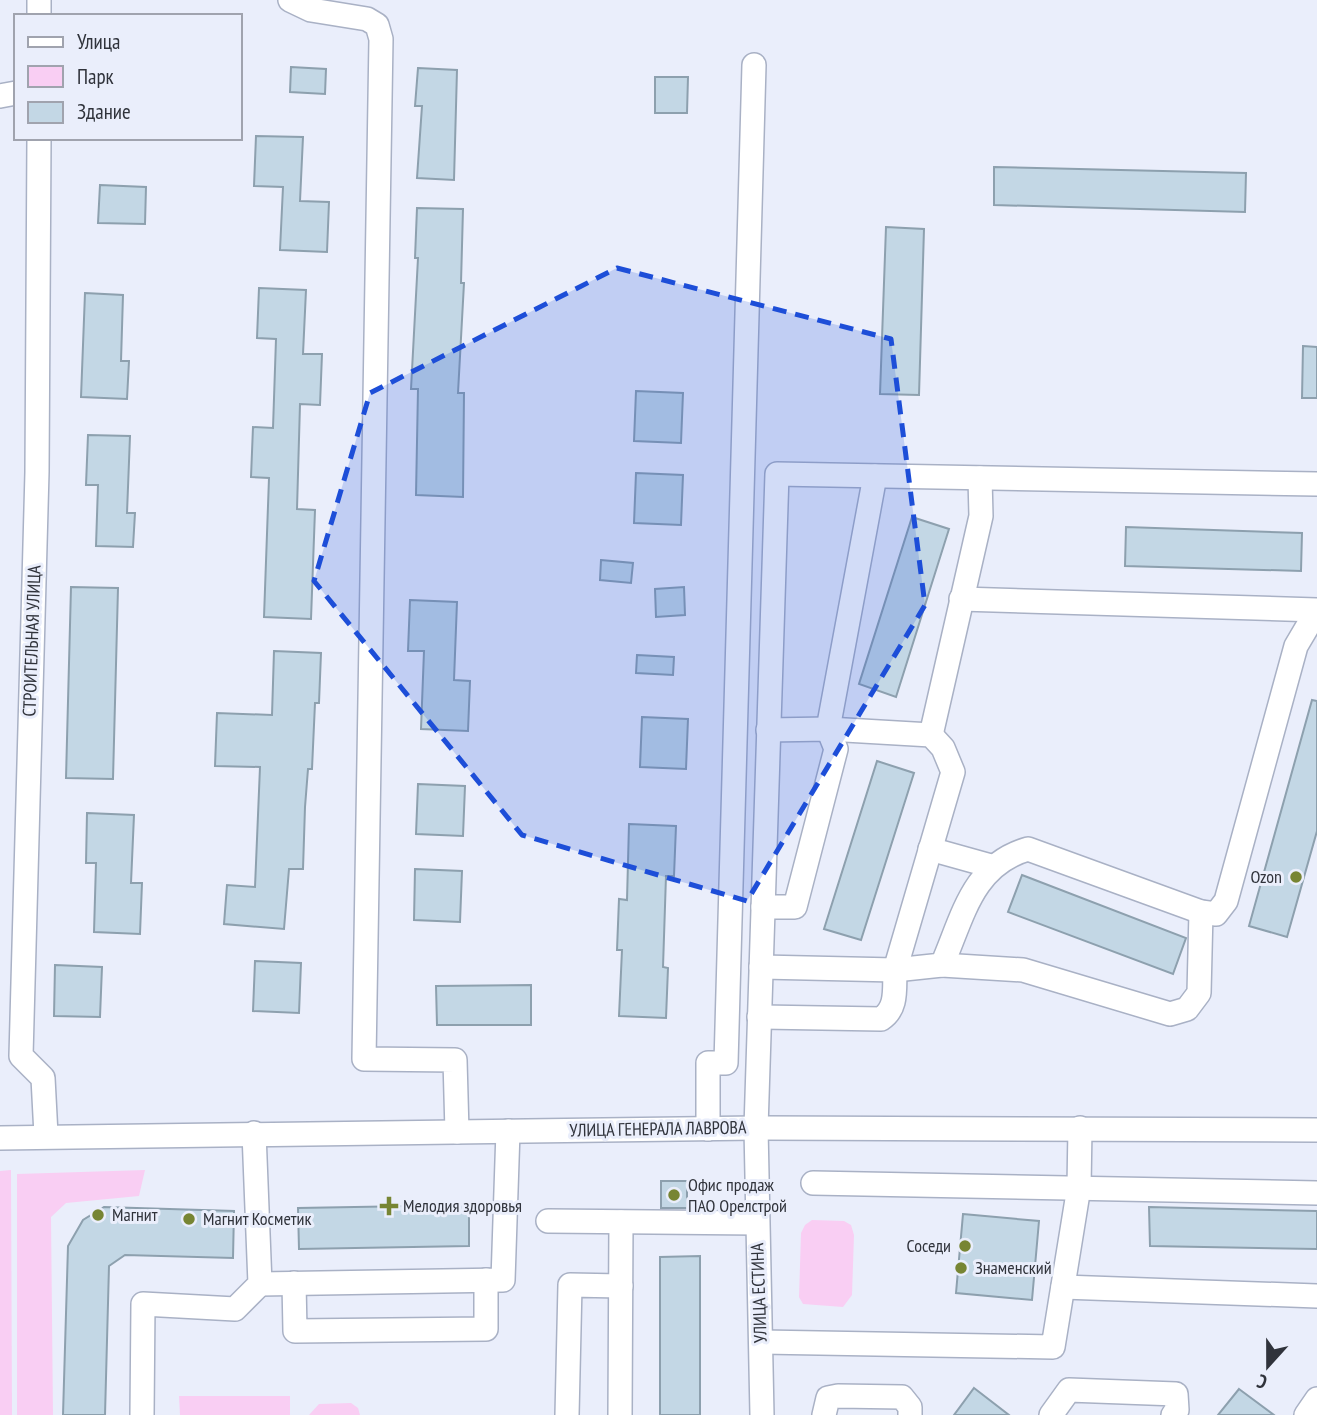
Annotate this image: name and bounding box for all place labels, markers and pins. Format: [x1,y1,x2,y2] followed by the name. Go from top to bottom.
[1250,865,1282,888] place label: Ozon
[1288,869,1304,885] marker: Ozon
[688,1173,787,1217] place label: Офис продаж ПАО Орелстрой
[666,1187,682,1203] marker: Офис продаж ПАО Орелстрой
[403,1194,522,1217] place label: Мелодия здоровья
[381,1198,397,1214] marker: Мелодия здоровья
[112,1203,158,1226] place label: Магнит
[90,1207,106,1223] marker: Магнит
[203,1207,312,1230] place label: Магнит Косметик
[181,1211,197,1227] marker: Магнит Косметик
[906,1234,951,1257] place label: Соседи
[957,1238,973,1254] marker: Соседи
[975,1256,1052,1279] place label: Знаменский
[953,1260,969,1276] marker: Знаменский

